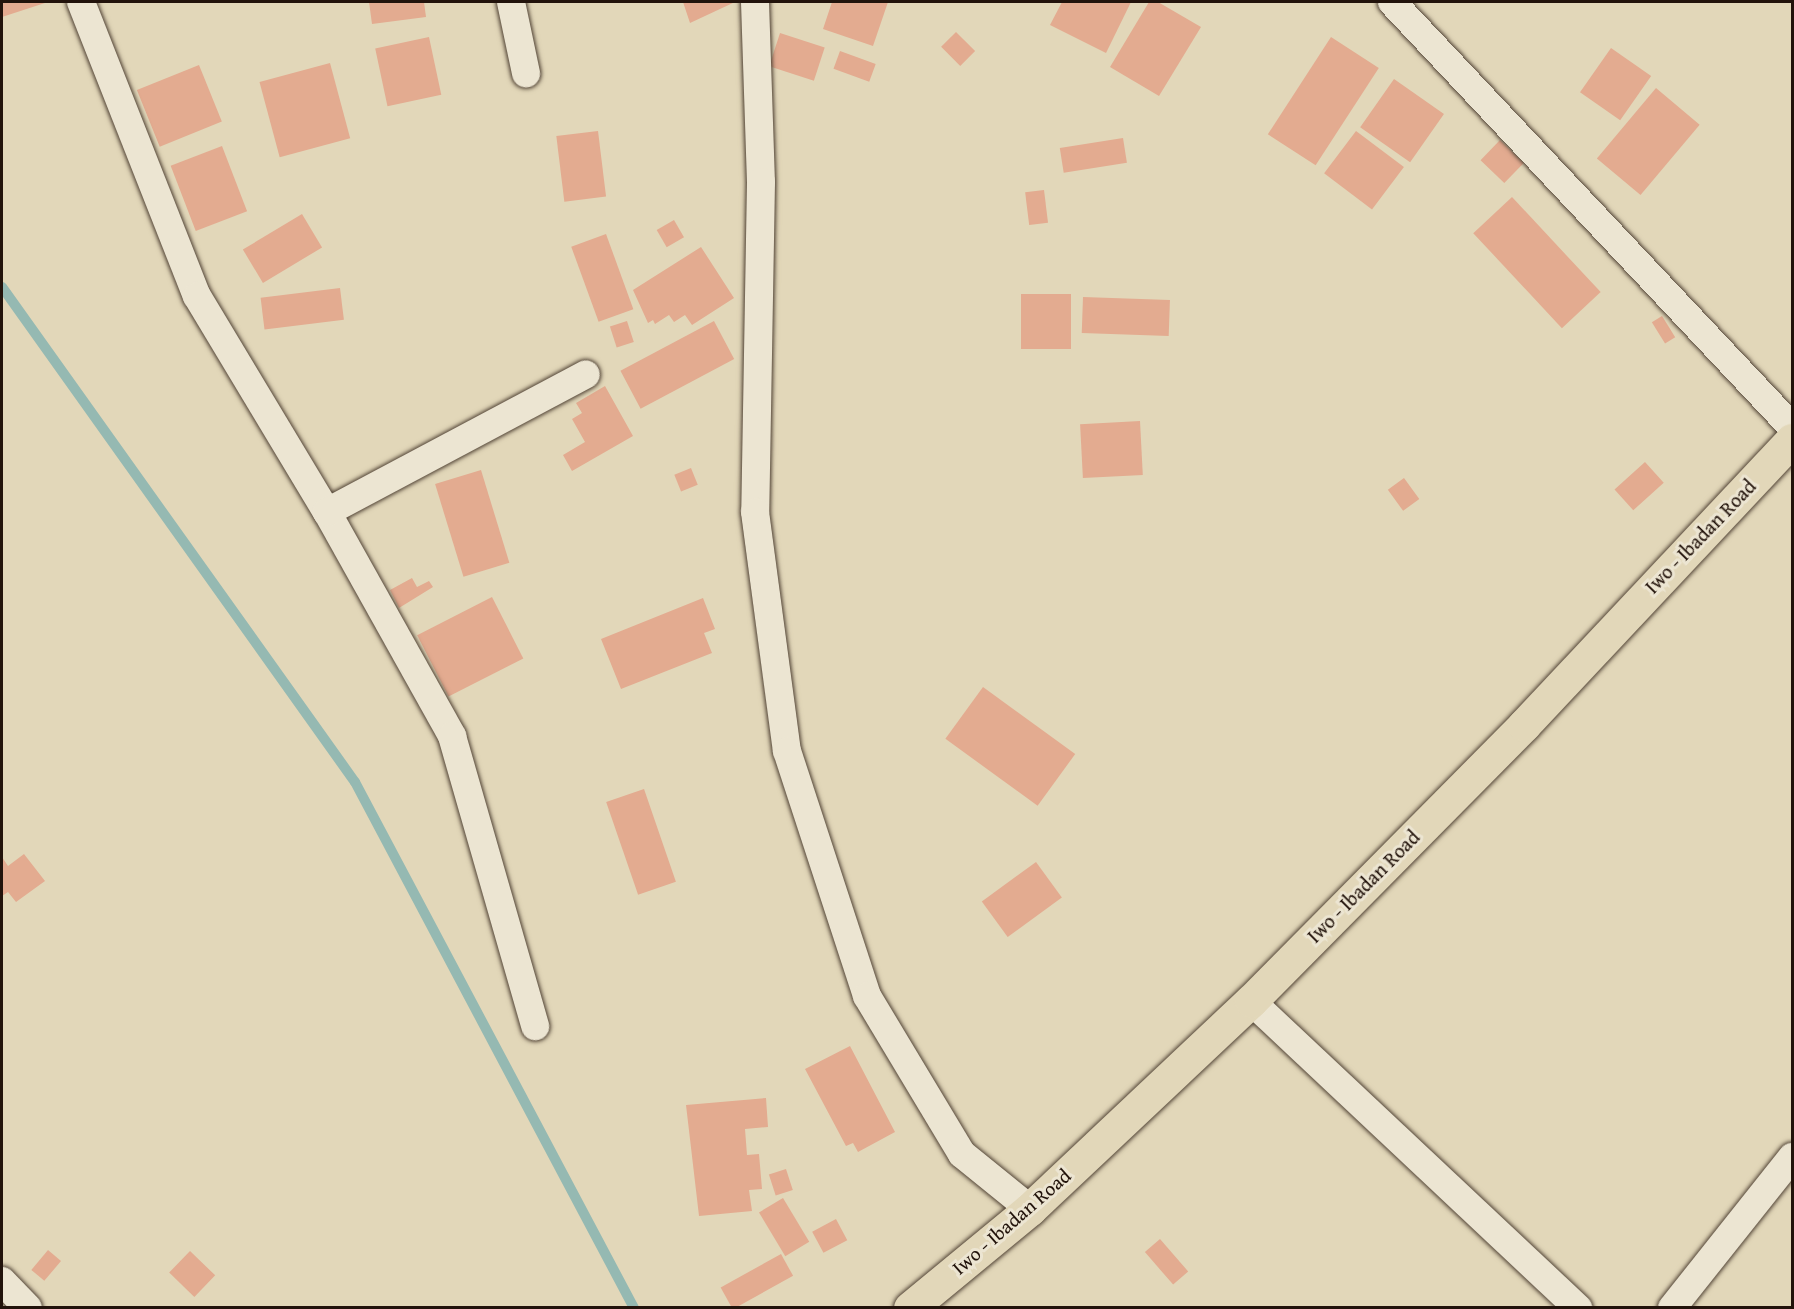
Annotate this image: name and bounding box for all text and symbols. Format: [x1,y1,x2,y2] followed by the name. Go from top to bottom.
[1639,474,1761,598] street label: Iwo - Ibadan Road
[1302,825,1424,947] street label: Iwo - Ibadan Road
[947,1163,1075,1279] street label: Iwo - Ibadan Road

